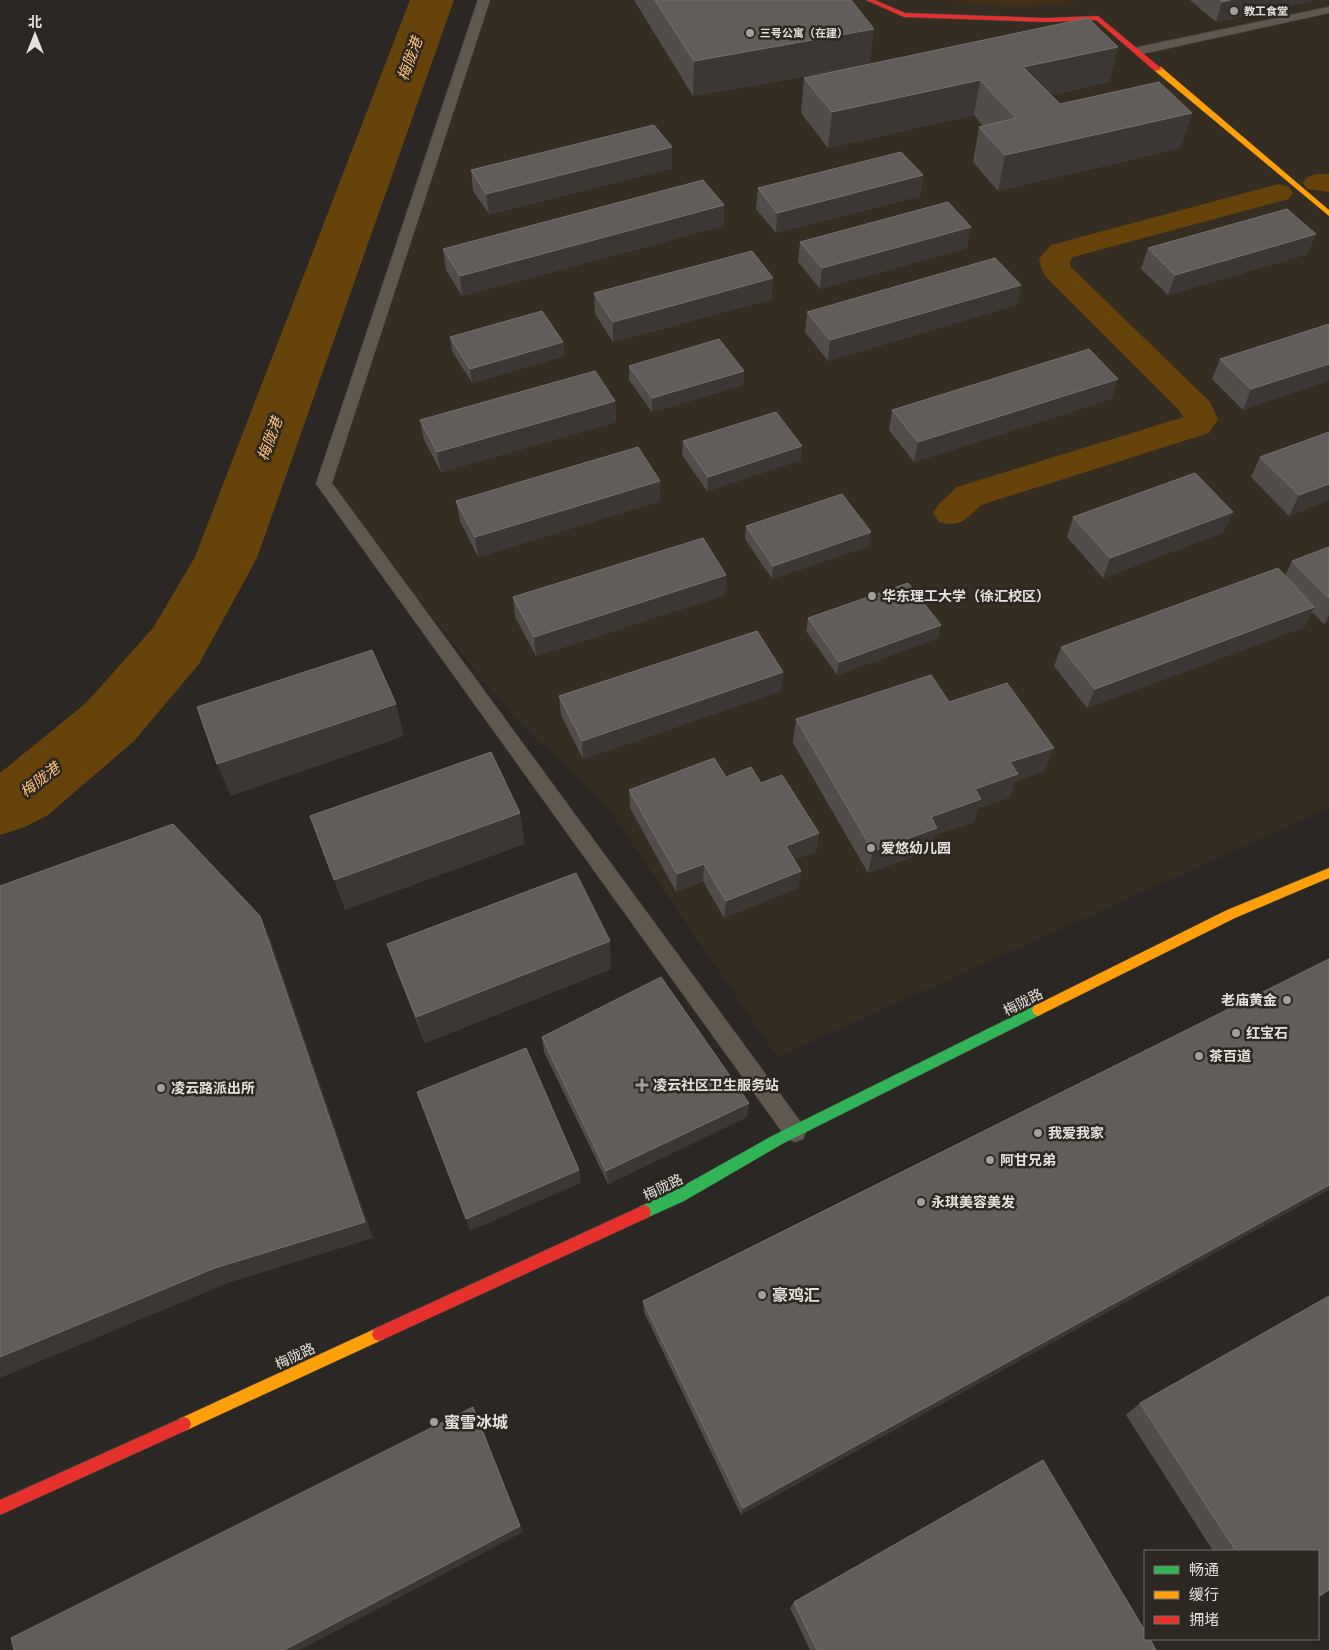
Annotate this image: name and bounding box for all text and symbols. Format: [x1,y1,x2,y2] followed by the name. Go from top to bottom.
[1244,4,1288,18] place label: 教工食堂
[1228,5,1240,17] marker: 教工食堂
[10,10,60,60] north arrow
[28,13,42,31] text: 北
[760,26,848,40] place label: 三号公寓（在建）
[744,27,756,39] marker: 三号公寓（在建）
[393,33,427,83] water label: 梅陇港
[253,413,287,463] water label: 梅陇港
[882,587,1050,605] place label: 华东理工大学（徐汇校区）
[866,590,878,602] marker: 华东理工大学（徐汇校区）
[16,757,65,801] water label: 梅陇港
[881,839,951,857] place label: 爱悠幼儿园
[865,842,877,854] marker: 爱悠幼儿园
[1000,984,1046,1020] street label: 梅陇路
[1221,991,1277,1009] place label: 老庙黄金
[1281,994,1293,1006] marker: 老庙黄金
[1246,1024,1288,1042] place label: 红宝石
[1230,1027,1242,1039] marker: 红宝石
[1209,1047,1251,1065] place label: 茶百道
[1193,1050,1205,1062] marker: 茶百道
[653,1076,779,1094] place label: 凌云社区卫生服务站
[635,1078,649,1092] marker: 凌云社区卫生服务站
[171,1079,255,1097] place label: 凌云路派出所
[155,1082,167,1094] marker: 凌云路派出所
[1048,1124,1104,1142] place label: 我爱我家
[1032,1127,1044,1139] marker: 我爱我家
[1000,1151,1056,1169] place label: 阿甘兄弟
[984,1154,996,1166] marker: 阿甘兄弟
[640,1170,686,1204] street label: 梅陇路
[931,1193,1015,1211] place label: 永琪美容美发
[915,1196,927,1208] marker: 永琪美容美发
[772,1285,820,1305] place label: 豪鸡汇
[756,1289,768,1301] marker: 豪鸡汇
[272,1339,318,1373] street label: 梅陇路
[444,1412,508,1432] place label: 蜜雪冰城
[428,1416,440,1428] marker: 蜜雪冰城
[1144,1550,1319,1640] legend
[1189,1560,1219,1579] text: 畅通
[1189,1585,1219,1604] text: 缓行
[1189,1610,1219,1629] text: 拥堵

